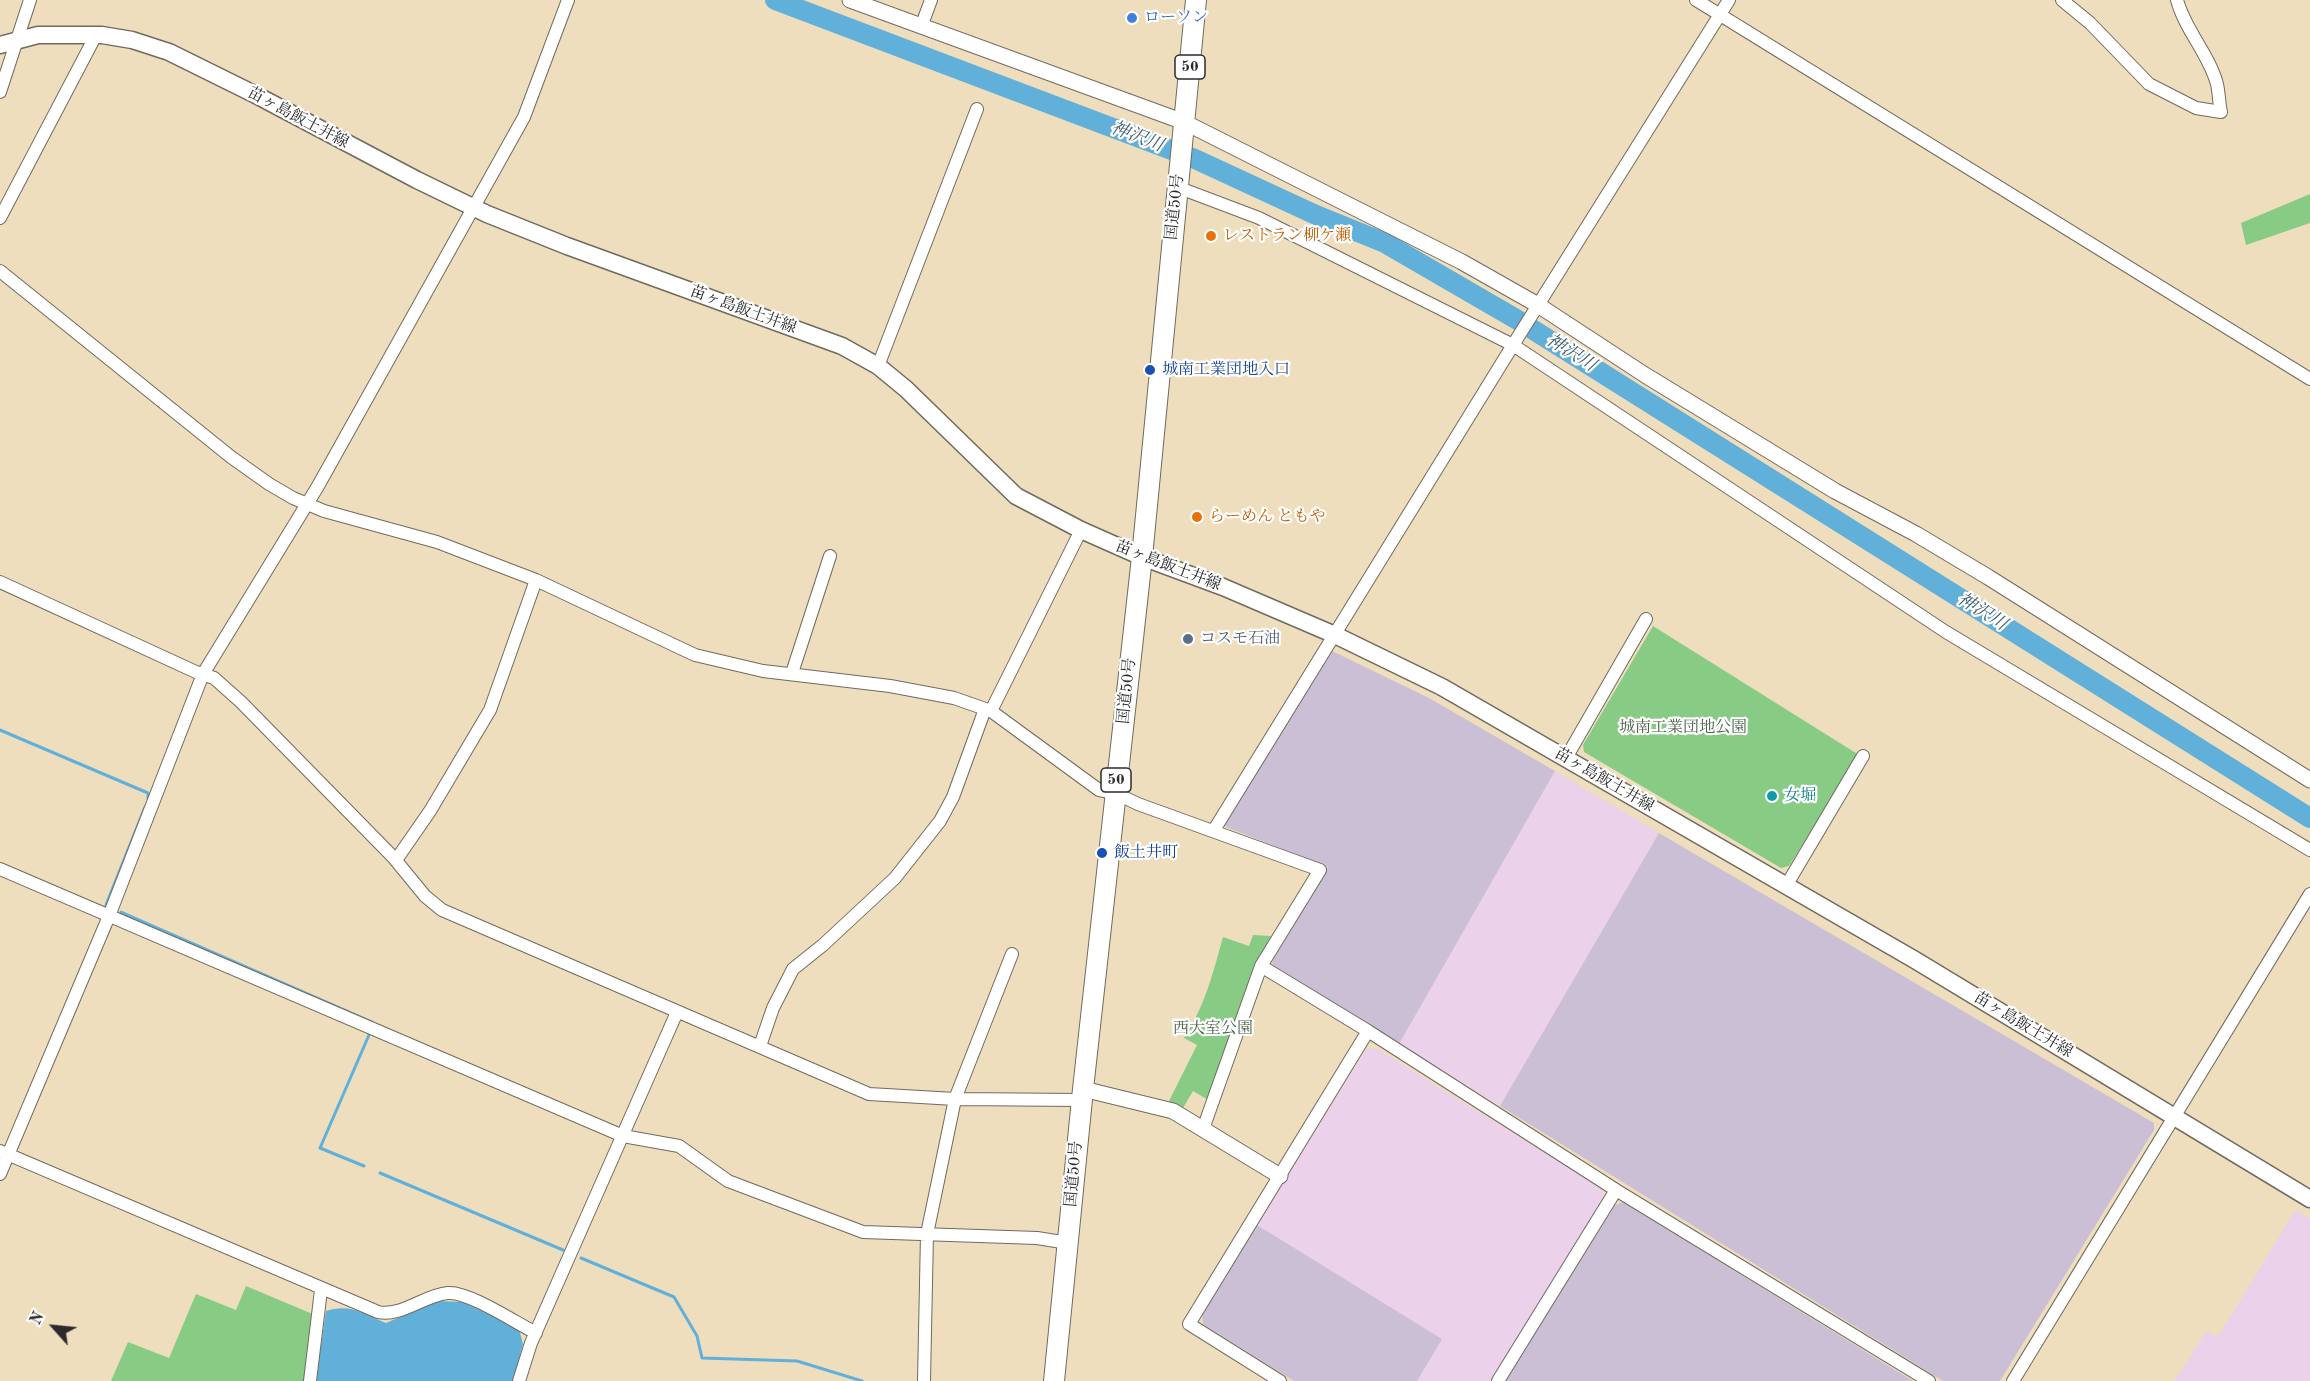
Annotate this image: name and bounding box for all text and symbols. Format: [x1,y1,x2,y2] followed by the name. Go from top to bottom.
[1144,8,1208,28] place label: ローソン
[1125,11,1139,25] marker: ローソン
[1175,55,1205,79] road number: 50
[244,83,352,153] street label: 苗ヶ島飯土井線
[1108,117,1166,157] water label: 神沢川
[1162,173,1188,241] street label: 国道50号
[1223,226,1351,246] place label: レストラン柳ケ瀬
[1204,229,1218,243] marker: レストラン柳ケ瀬
[687,282,799,338] street label: 苗ヶ島飯土井線
[1542,330,1600,376] water label: 神沢川
[1162,360,1290,380] place label: 城南工業団地入口
[1143,363,1157,377] marker: 城南工業団地入口
[1209,507,1325,527] place label: らーめん ともや
[1190,510,1204,524] marker: らーめん ともや
[1112,537,1224,595] street label: 苗ヶ島飯土井線
[1953,589,2011,635] water label: 神沢川
[1200,629,1280,649] place label: コスモ石油
[1181,632,1195,646] marker: コスモ石油
[1114,657,1140,725] street label: 国道50号
[1619,718,1747,738] park label: 城南工業団地公園
[1551,744,1657,816] street label: 苗ヶ島飯土井線
[1101,768,1131,792] road number: 50
[1784,786,1816,806] place label: 女堀
[1765,789,1779,803] marker: 女堀
[1114,843,1178,863] place label: 飯土井町
[1095,846,1109,860] marker: 飯土井町
[1970,988,2076,1062] street label: 苗ヶ島飯土井線
[1173,1019,1253,1039] park label: 西大室公園
[1062,1140,1086,1208] street label: 国道50号
[24,1297,84,1357] north arrow
[28,1310,48,1328] text: N

